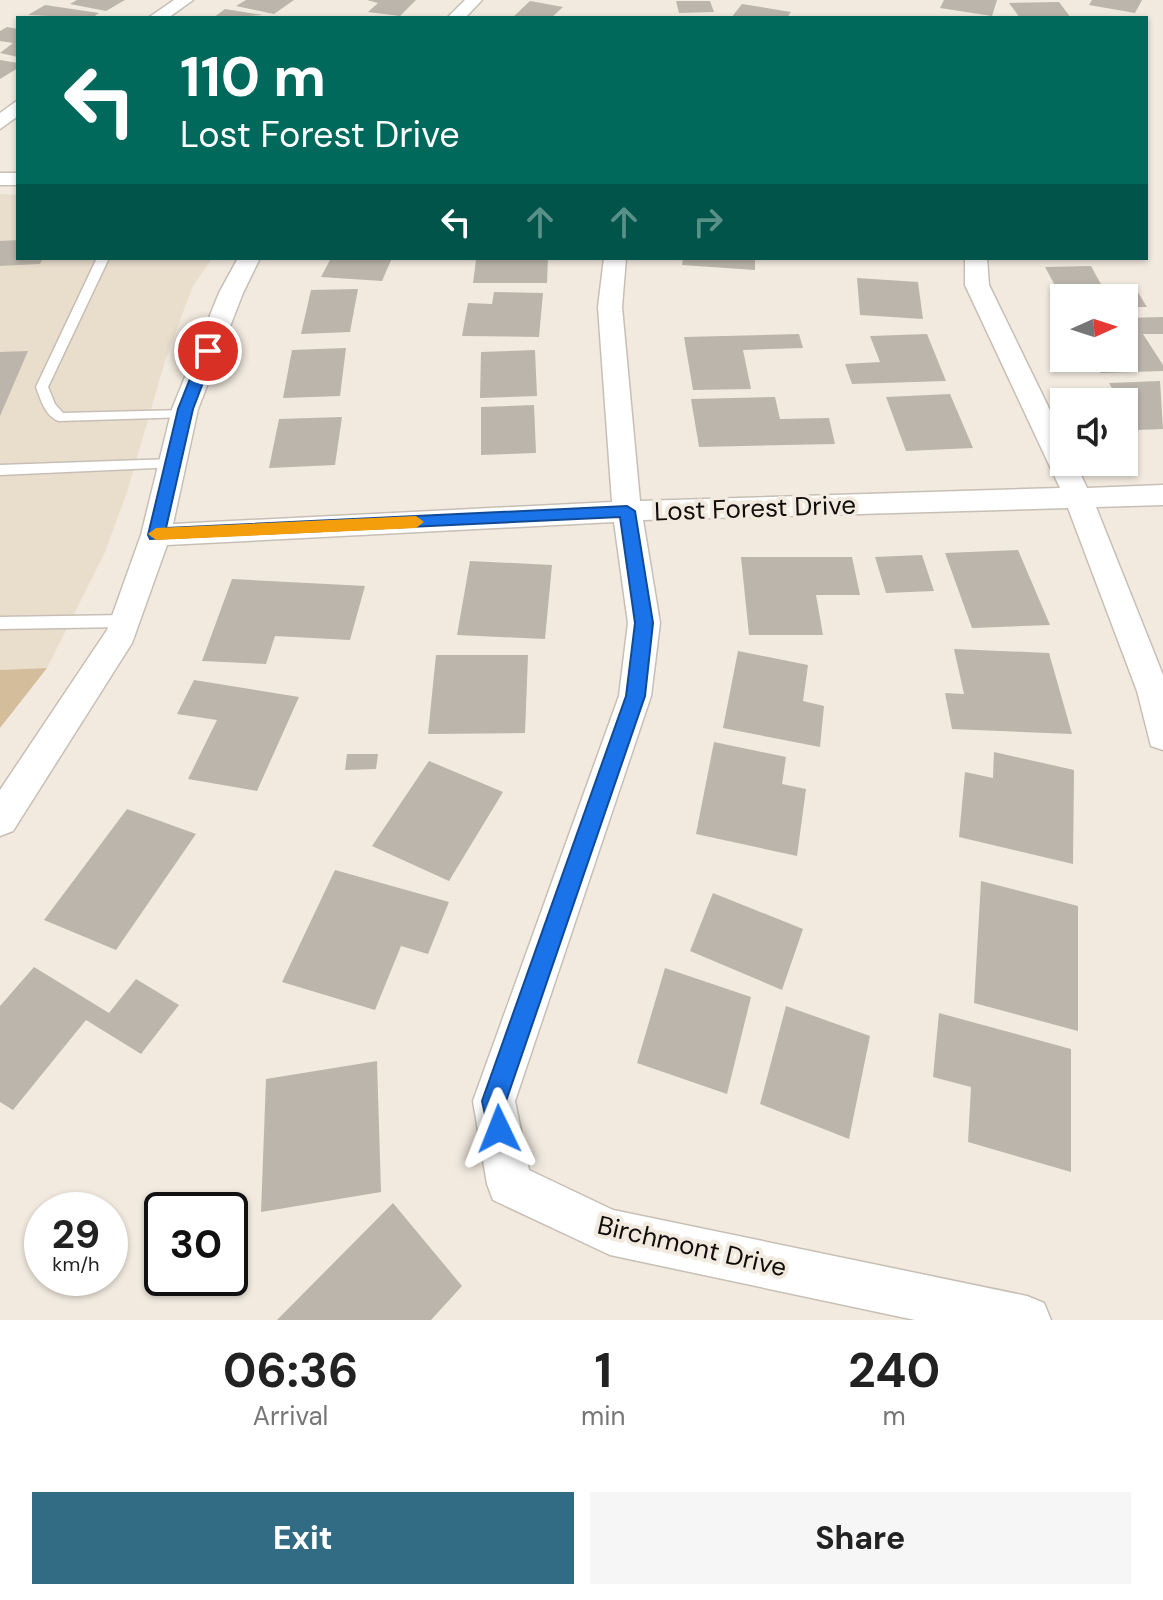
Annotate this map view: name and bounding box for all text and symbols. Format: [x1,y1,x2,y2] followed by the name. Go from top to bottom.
[180,40,326,113] text: 110 m
[48,48,152,152] icon: left
[180,111,460,158] text: Lost Forest Drive
[434,200,478,244] icon: left
[518,200,562,244] icon: ahead
[602,200,646,244] icon: ahead
[686,200,730,244] icon: right
[1050,284,1138,372] north arrow
[1050,284,1138,476] map controls
[174,317,242,385] pin
[186,329,230,373] icon: arrive
[1050,388,1138,476] button: sound
[653,487,857,529] street label: Lost Forest Drive
[457,1087,541,1171] position arrow
[144,1192,248,1296] speed limit sign: 30
[52,1208,100,1260] text: 29
[594,1208,790,1284] street label: Birchmont Drive
[52,1251,100,1277] text: km/h
[223,1339,358,1402] text: 06:36
[594,1339,612,1402] text: 1
[848,1339,940,1402] text: 240
[253,1399,328,1433] text: Arrival
[581,1399,625,1433] text: min
[883,1399,906,1433] text: m
[32,1492,574,1584] button: Exit
[590,1492,1131,1584] button: Share

